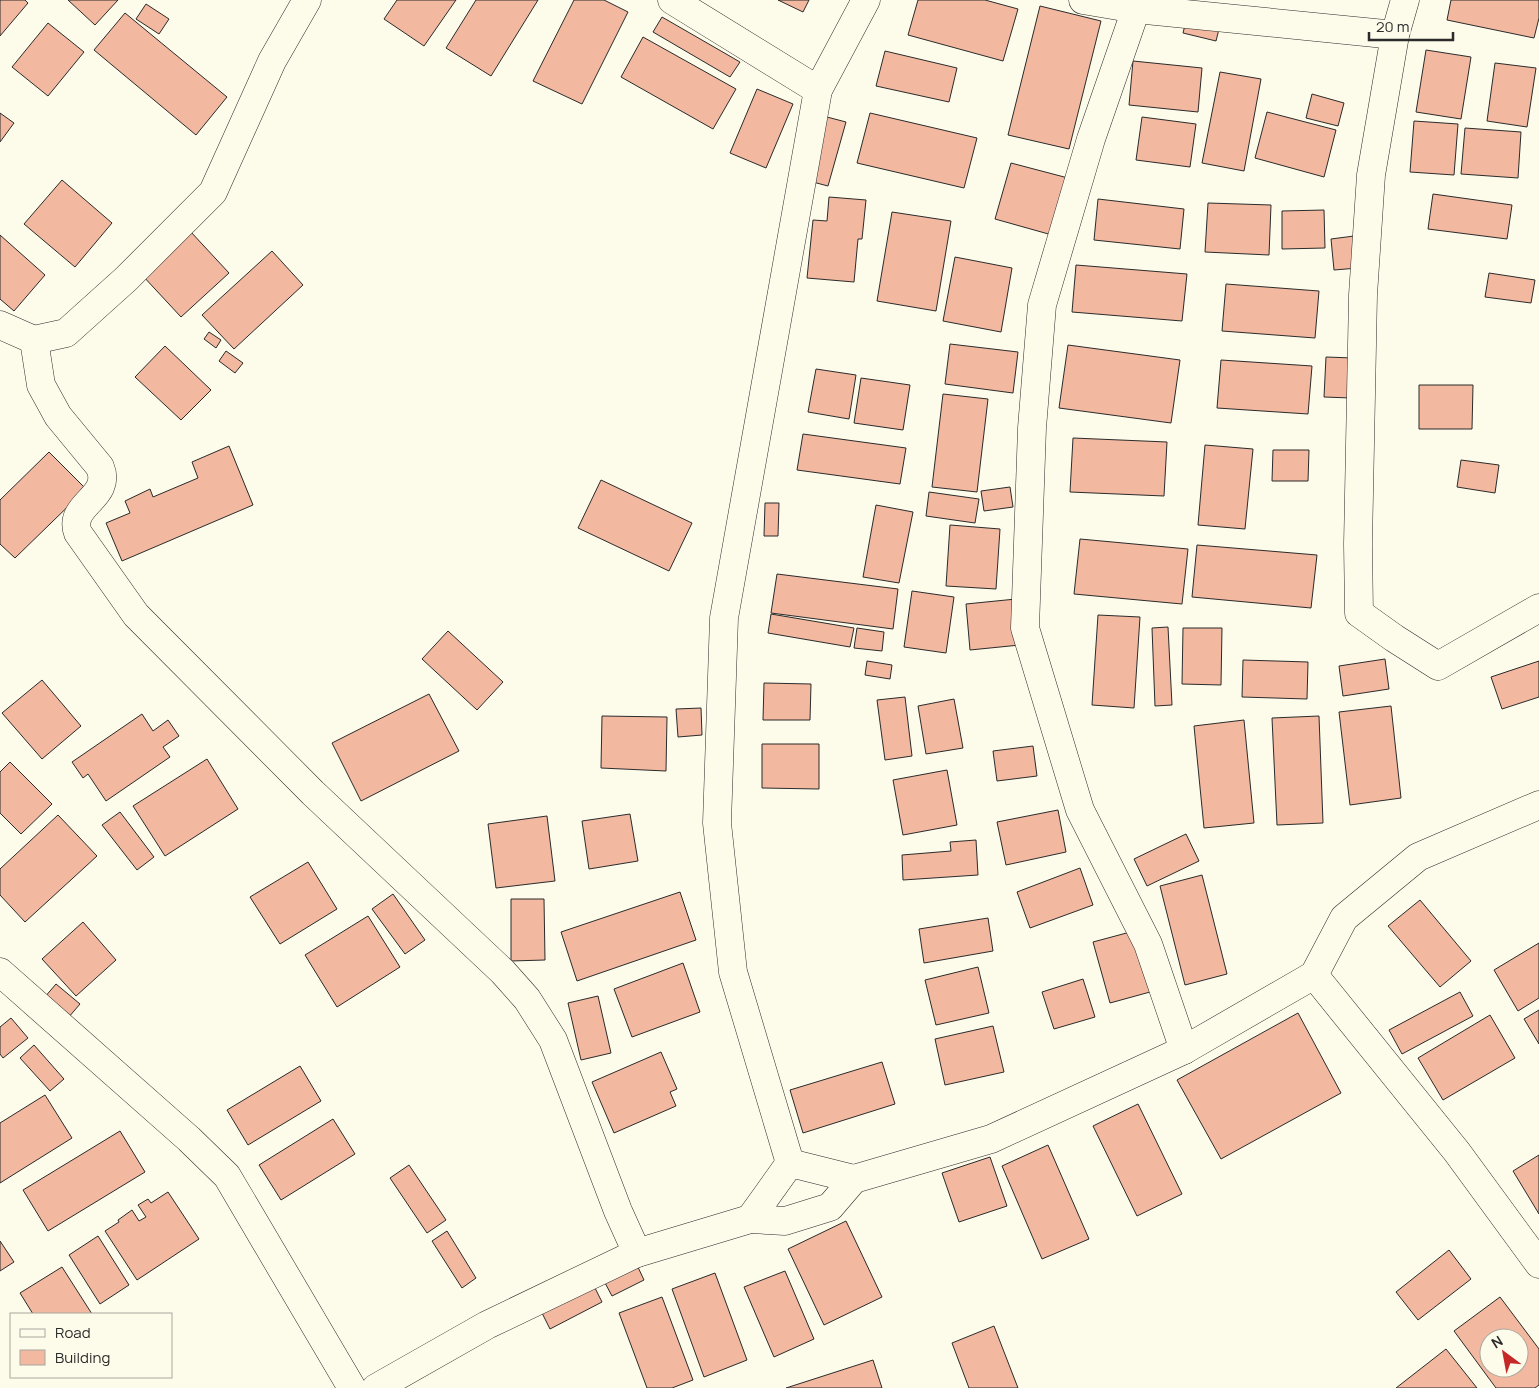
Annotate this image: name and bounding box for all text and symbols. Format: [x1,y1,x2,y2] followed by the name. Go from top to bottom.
[1369,10,1453,42] scale bar
[1376,16,1409,37] text: 20 m
[10,1313,172,1378] legend
[55,1322,91,1343] text: Road
[1479,1328,1529,1378] north arrow
[1488,1331,1506,1352] text: N
[55,1347,110,1368] text: Building

